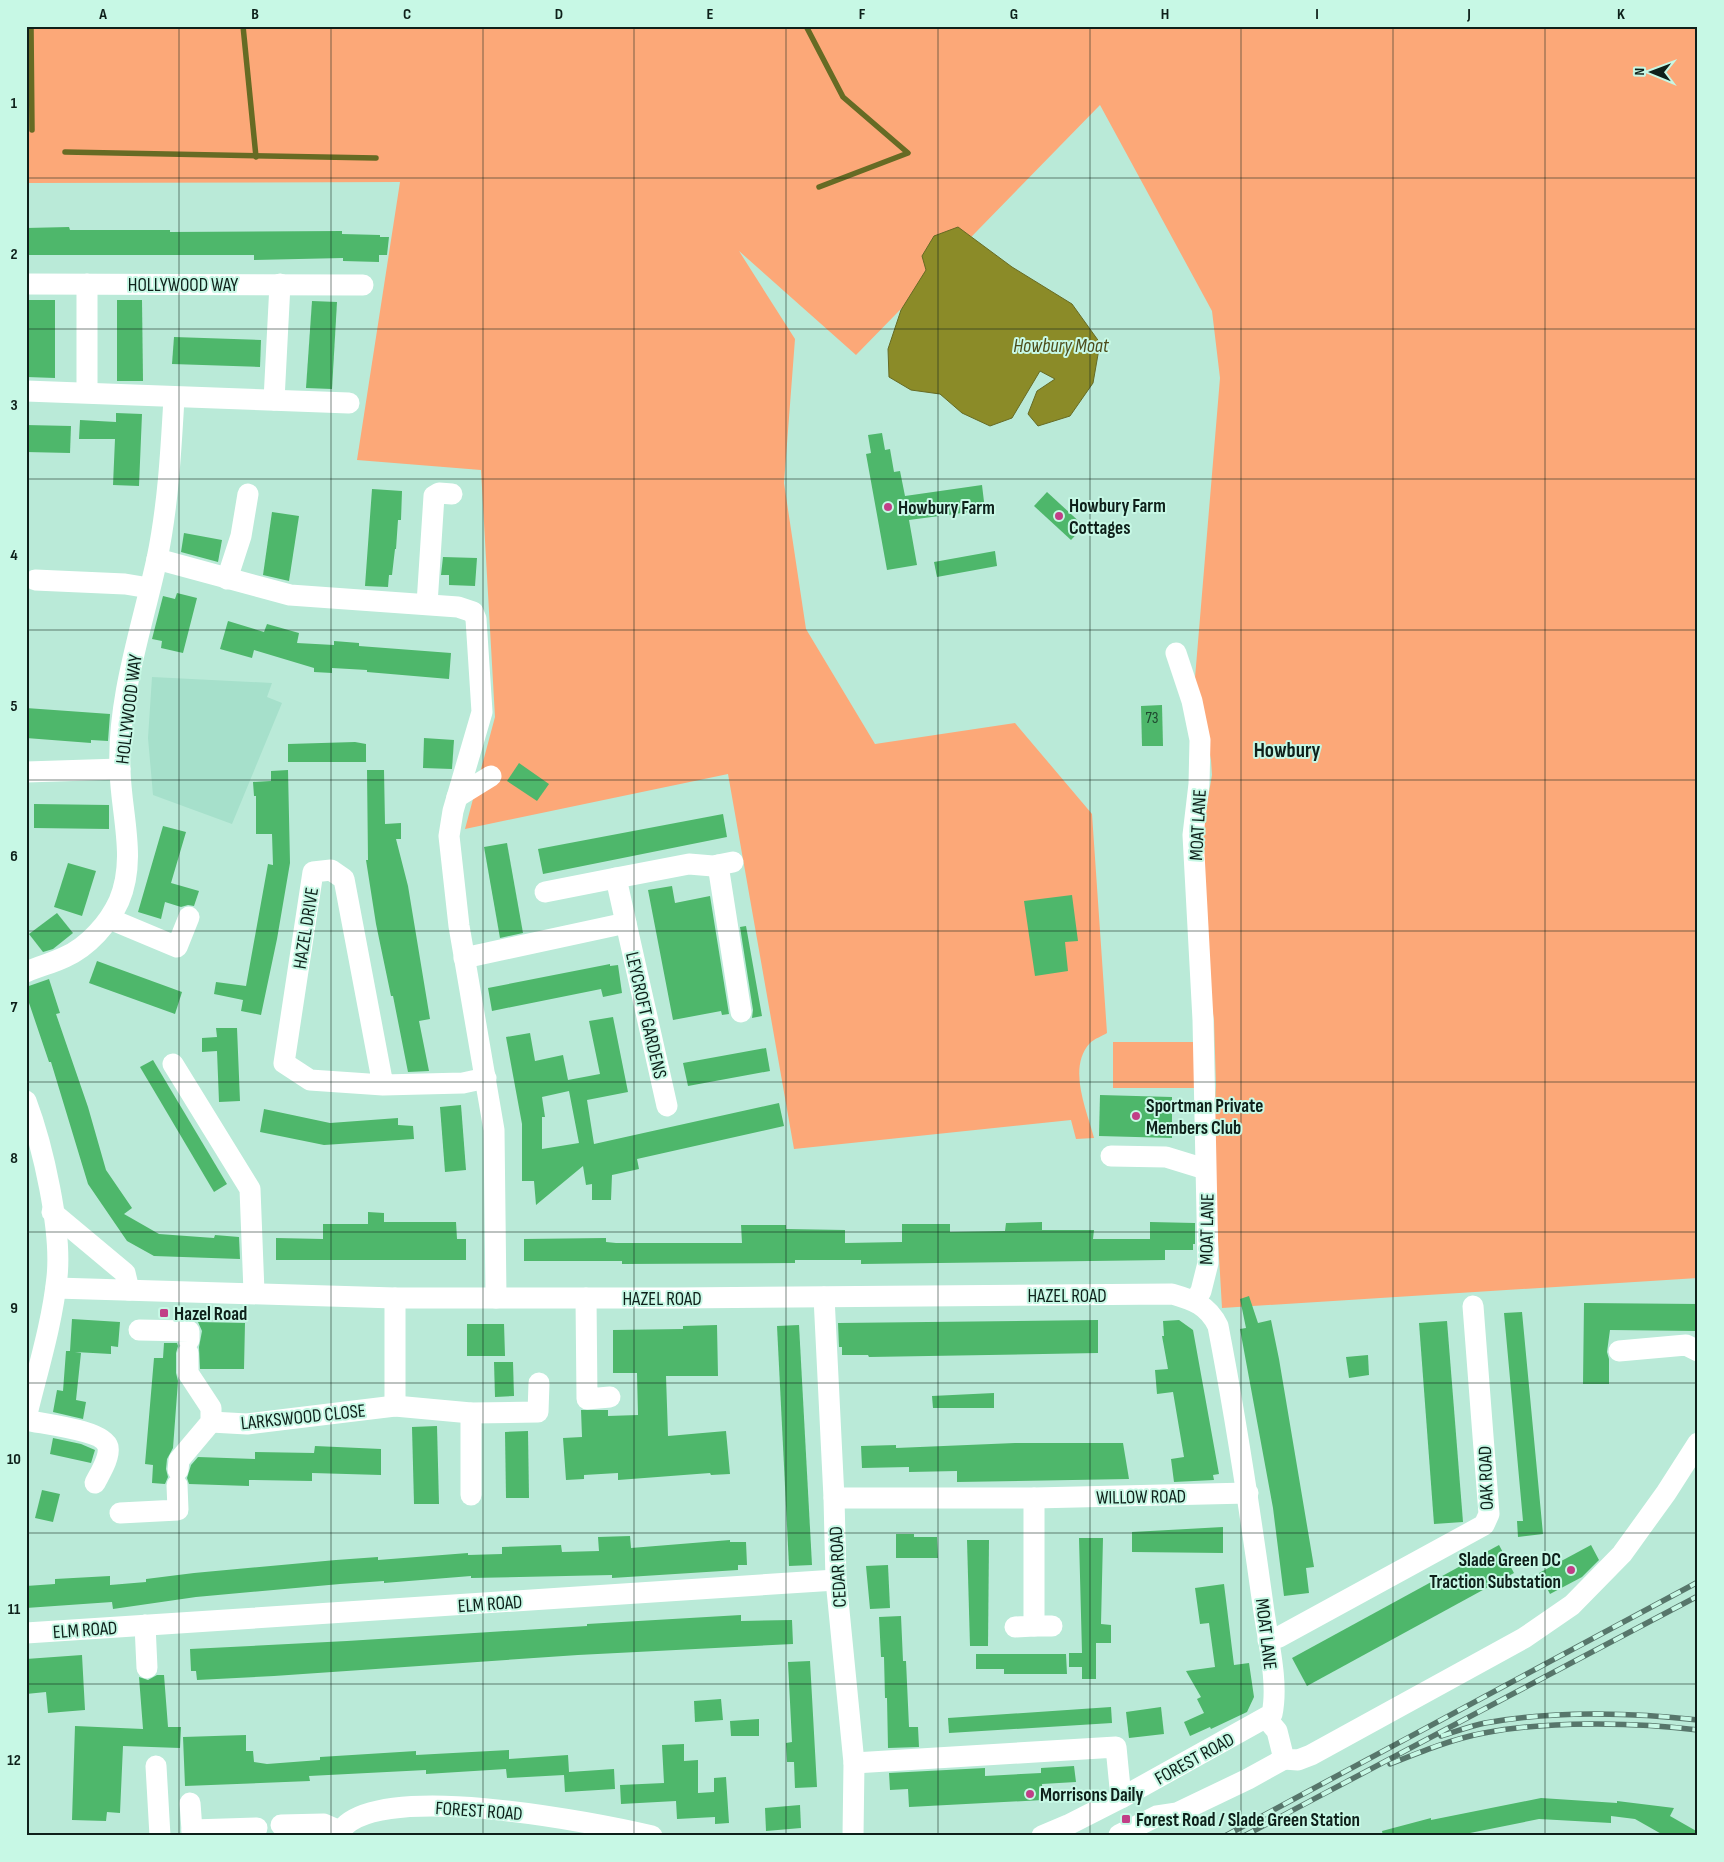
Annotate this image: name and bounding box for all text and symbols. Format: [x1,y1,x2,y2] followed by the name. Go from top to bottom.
[98,5,107,24] text: A
[251,5,259,24] text: B
[403,5,411,24] text: C
[555,5,563,24] text: D
[707,5,714,24] text: E
[859,5,866,24] text: F
[1010,5,1018,24] text: G
[1161,5,1169,24] text: H
[1315,5,1319,24] text: I
[1466,5,1471,24] text: J
[1617,5,1625,24] text: K
[1626,48,1676,98] north arrow
[1631,68,1648,76] text: N
[11,94,18,113] text: 1
[10,245,18,264] text: 2
[128,274,238,297] street label: HOLLYWOOD WAY
[1013,334,1110,358] water label: Howbury Moat
[10,396,18,415] text: 3
[1069,495,1166,540] place label: Howbury Farm Cottages
[898,497,995,520] place label: Howbury Farm
[882,501,894,513] marker: Howbury Farm
[1053,510,1065,522] marker: Howbury Farm Cottages
[10,546,18,565] text: 4
[111,653,148,765] street label: HOLLYWOOD WAY
[10,697,18,716] text: 5
[1145,709,1159,728] house number: 73
[1254,738,1321,763] district label: Howbury
[1185,789,1212,861] street label: MOAT LANE
[10,847,18,866] text: 6
[289,886,324,971] street label: HAZEL DRIVE
[620,950,671,1081] street label: LEYCROFT GARDENS
[11,998,18,1017] text: 7
[1146,1095,1263,1140] place label: Sportman Private Members Club
[1130,1110,1142,1122] marker: Sportman Private Members Club
[10,1149,18,1168] text: 8
[1195,1193,1220,1265] street label: MOAT LANE
[1027,1285,1107,1308] street label: HAZEL ROAD
[622,1288,702,1311] street label: HAZEL ROAD
[10,1299,18,1318] text: 9
[174,1303,247,1326] place label: Hazel Road
[158,1307,170,1319] marker: Hazel Road
[240,1400,367,1435] street label: LARKSWOOD CLOSE
[1474,1445,1499,1511] street label: OAK ROAD
[7,1450,21,1469] text: 10
[1096,1485,1186,1510] street label: WILLOW ROAD
[825,1526,852,1608] street label: CEDAR ROAD
[1429,1549,1561,1594] place label: Slade Green DC Traction Substation
[1565,1564,1577,1576] marker: Slade Green DC Traction Substation
[457,1591,523,1618] street label: ELM ROAD
[1250,1597,1281,1671] street label: MOAT LANE
[8,1600,21,1619] text: 11
[52,1617,118,1644] street label: ELM ROAD
[1151,1728,1238,1791] street label: FOREST ROAD
[7,1751,21,1770] text: 12
[1040,1784,1143,1807] place label: Morrisons Daily
[1024,1788,1036,1800] marker: Morrisons Daily
[435,1797,523,1826] street label: FOREST ROAD
[1136,1809,1360,1832] place label: Forest Road / Slade Green Station
[1120,1813,1132,1825] marker: Forest Road / Slade Green Station

